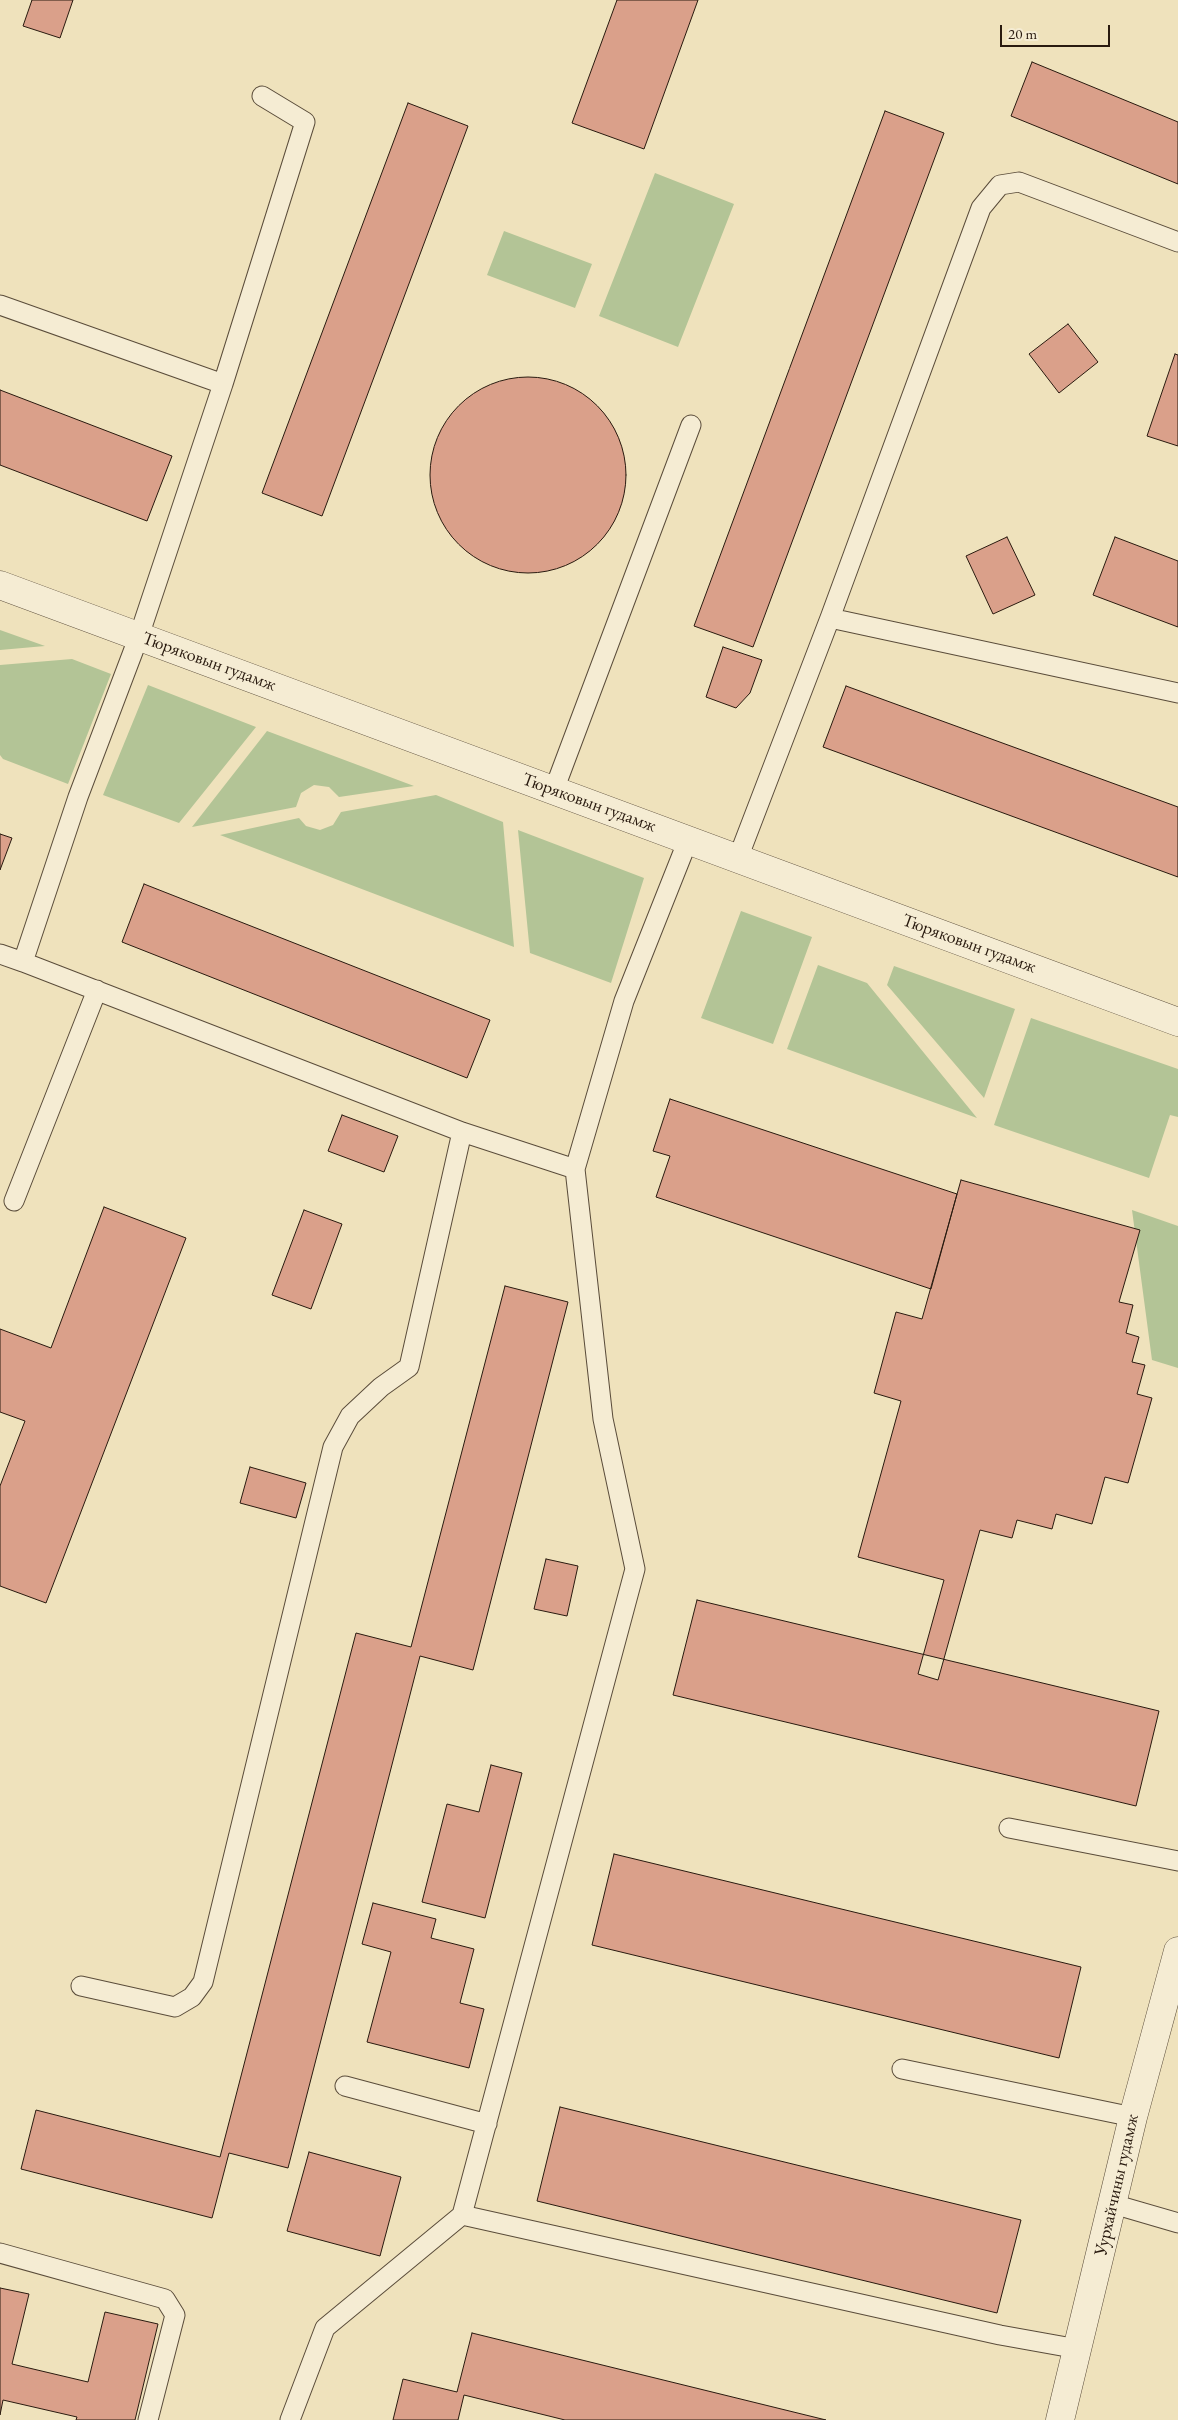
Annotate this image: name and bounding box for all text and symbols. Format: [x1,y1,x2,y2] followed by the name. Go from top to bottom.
[1003,15,1113,47] scale bar
[1008,24,1037,43] text: 20 m
[139,628,279,696] street label: Тюряковын гудамж
[519,769,659,837] street label: Тюряковын гудамж
[899,910,1039,978] street label: Тюряковын гудамж
[1090,2112,1144,2258] street label: Уурхайчины гудамж

